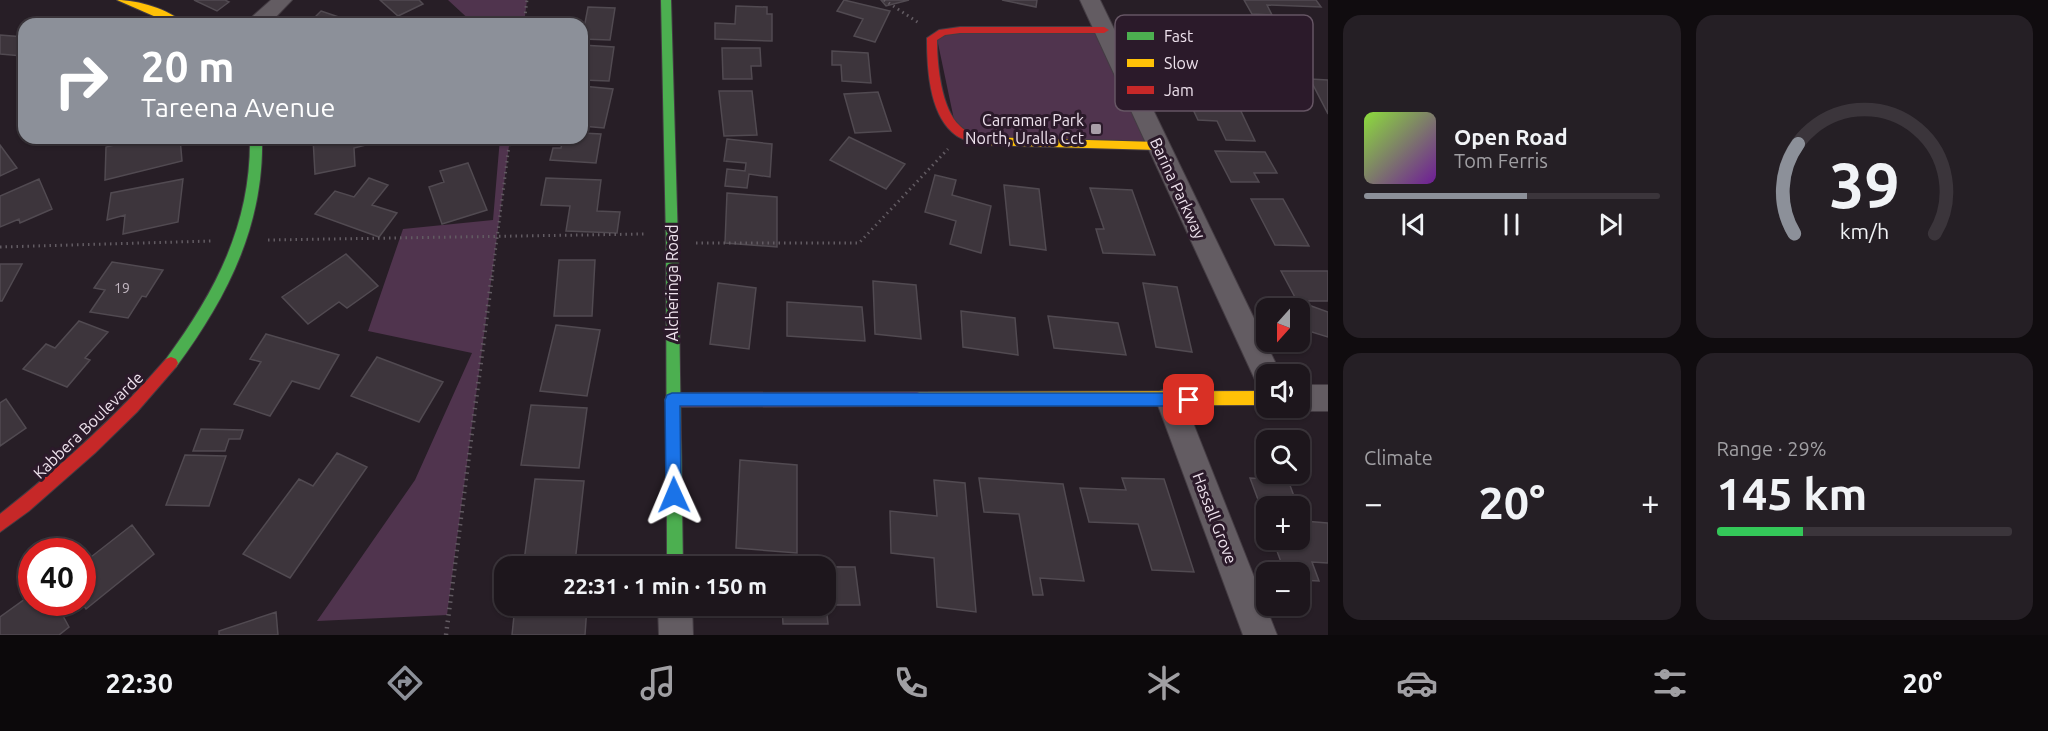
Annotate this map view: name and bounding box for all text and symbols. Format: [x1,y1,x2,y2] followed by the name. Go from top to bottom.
[1115,15,1313,111] legend
[1164,27,1194,45] text: Fast
[42,42,120,120] icon: right
[141,43,235,90] text: 20 m
[1164,54,1199,72] text: Slow
[1164,81,1194,99] text: Jam
[141,92,335,122] text: Tareena Avenue
[965,111,1085,147] place label: Carramar Park North, Uralla Cct
[1089,122,1103,136] marker: Carramar Park North, Uralla Cct
[1454,124,1568,149] text: Open Road
[1147,135,1209,242] street label: Barina Parkway
[1454,149,1548,172] text: Tom Ferris
[1829,150,1899,220] text: 39
[1397,208,1430,241] icon: previous
[1495,208,1528,241] icon: pause
[1594,208,1627,241] icon: next
[1839,219,1889,243] text: km/h
[663,224,681,342] street label: Alcheringa Road
[114,280,130,296] house number: 19
[1256,298,1310,352] north arrow
[1256,298,1310,616] map controls
[1256,364,1310,418] button: sound
[29,368,147,482] street label: Kabbera Boulevarde
[1163,374,1214,425] pin
[1172,383,1205,416] icon: arrive
[1256,430,1310,484] button: search
[1717,437,1827,460] text: Range · 29%
[1364,446,1433,469] text: Climate
[642,463,706,527] position arrow
[1717,468,1867,519] text: 145 km
[1189,470,1241,566] street label: Hassall Grove
[1478,477,1545,528] text: 20°
[1364,484,1383,521] text: −
[1641,484,1660,521] text: +
[1256,496,1310,550] button: +
[18,538,96,616] speed limit sign: 40
[1256,562,1310,616] button: −
[563,573,767,598] text: 22:31 · 1 min · 150 m
[384,662,426,704] icon: directions
[637,662,679,704] icon: music
[890,662,932,704] icon: phone
[1143,662,1185,704] icon: climate
[1396,662,1438,704] icon: car
[1649,662,1691,704] icon: filters
[106,668,173,698] text: 22:30
[1902,668,1942,698] text: 20°

